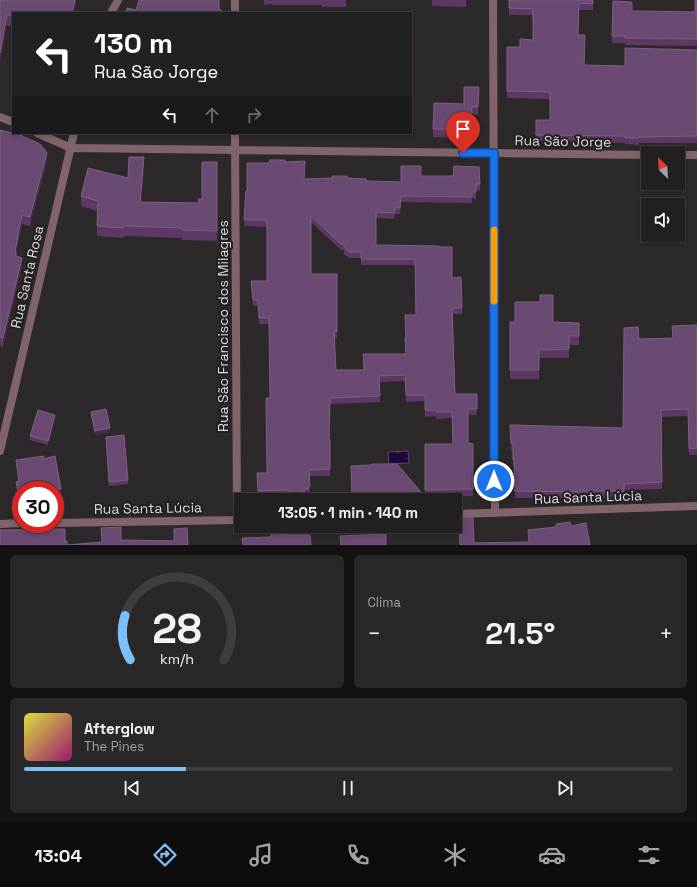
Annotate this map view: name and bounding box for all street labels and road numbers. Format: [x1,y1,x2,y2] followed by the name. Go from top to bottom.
[515,131,611,151] street label: Rua São Jorge
[214,220,232,432] street label: Rua São Francisco dos Milagres
[6,224,48,330] street label: Rua Santa Rosa
[534,486,642,508] street label: Rua Santa Lúcia
[94,498,202,518] street label: Rua Santa Lúcia

